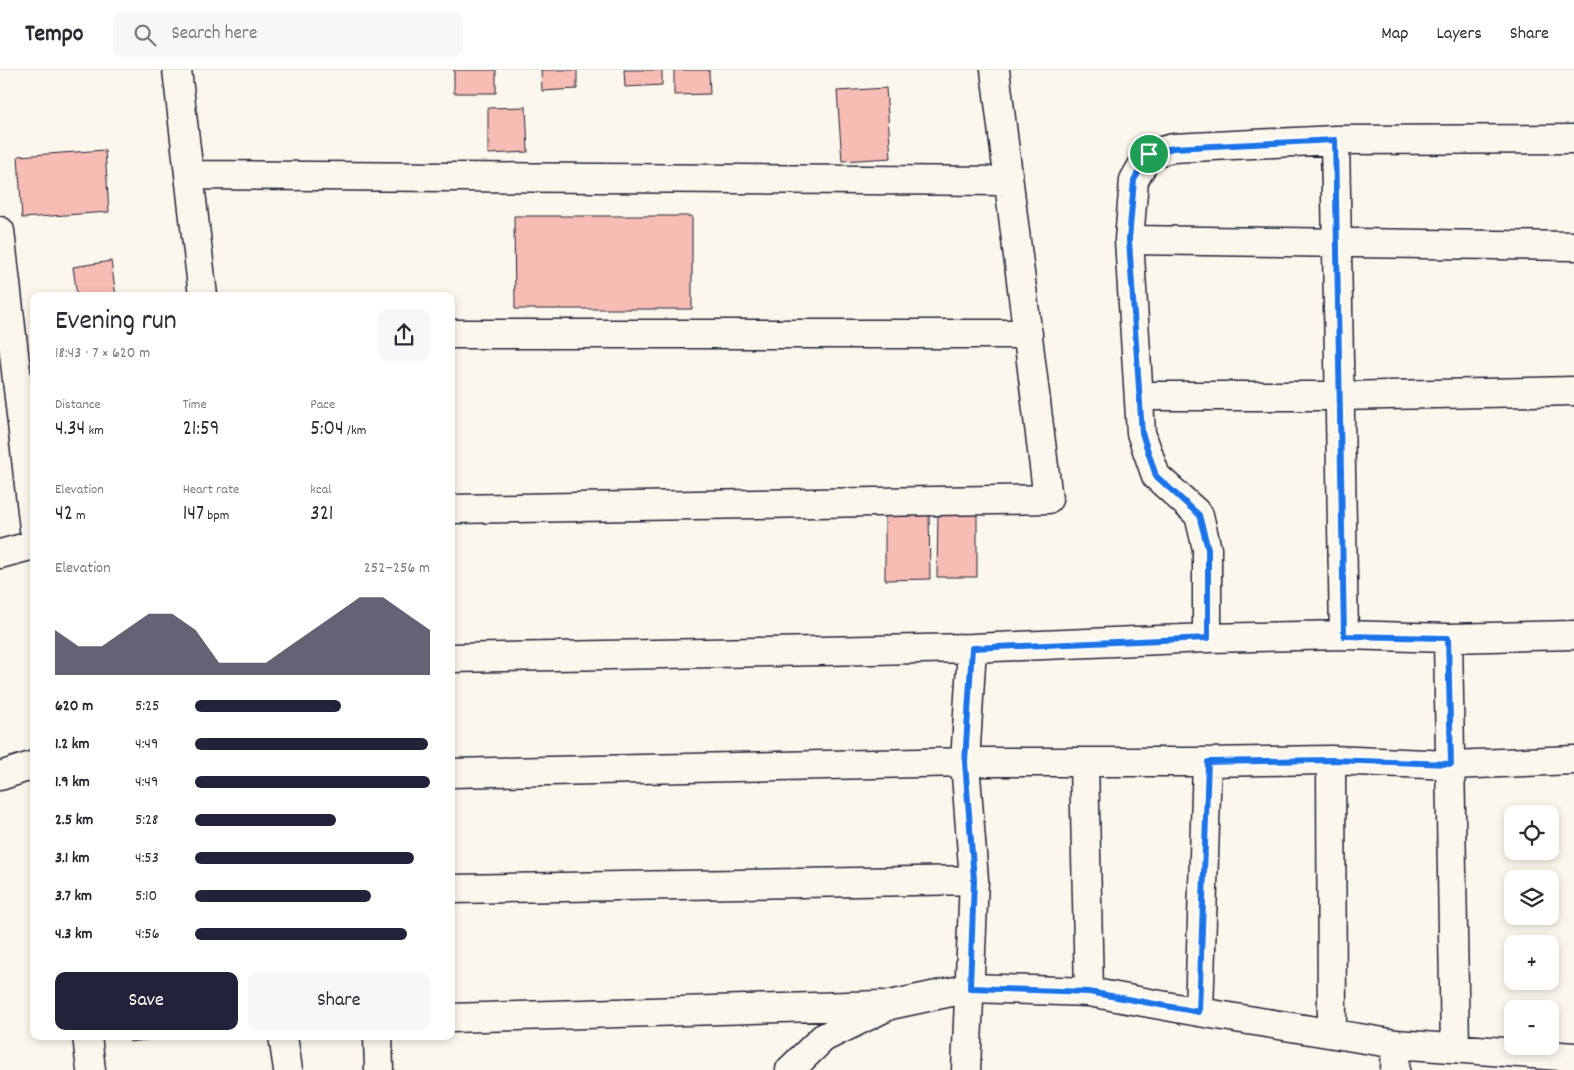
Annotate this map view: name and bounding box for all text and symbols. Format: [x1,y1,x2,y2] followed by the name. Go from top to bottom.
[113,12,463,57] search box
[25,18,83,52] text: Tempo
[131,21,159,49] icon: search
[171,21,257,48] text: Search here
[1381,22,1408,47] text: Map
[1436,22,1482,47] text: Layers
[1510,22,1549,47] text: Share
[1128,133,1170,175] pin
[1135,140,1163,168] icon: arrive
[55,303,177,343] text: Evening run
[378,309,430,361] button: share
[55,342,150,365] text: 18:43 · 7 × 620 m
[55,395,101,415] text: Distance
[183,395,207,415] text: Time
[310,395,335,415] text: Pace
[55,415,85,445] text: 4.34
[183,415,219,445] text: 21:59
[310,415,344,445] text: 5:04
[85,421,104,441] text: km
[344,421,366,441] text: /km
[55,480,104,500] text: Elevation
[183,480,239,500] text: Heart rate
[310,480,332,500] text: kcal
[55,500,73,530] text: 42
[183,500,204,530] text: 147
[310,500,333,530] text: 321
[73,506,86,526] text: m
[204,506,229,526] text: bpm
[55,557,111,580] text: Elevation
[364,557,430,580] text: 252–256 m
[55,695,93,718] text: 620 m
[135,695,159,718] text: 5:25
[55,733,89,756] text: 1.2 km
[135,733,158,756] text: 4:49
[55,771,90,794] text: 1.9 km
[135,771,158,794] text: 4:49
[1504,805,1559,1055] map controls
[1504,805,1559,860] button: locate
[55,809,93,832] text: 2.5 km
[135,809,158,832] text: 5:28
[55,847,89,870] text: 3.1 km
[135,847,159,870] text: 4:53
[1504,870,1559,925] button: layers
[55,885,92,908] text: 3.7 km
[135,885,157,908] text: 5:10
[55,923,93,946] text: 4.3 km
[135,923,160,946] text: 4:56
[1504,935,1559,990] button: +
[55,972,238,1030] button: Save
[248,972,430,1030] button: Share
[1504,1000,1559,1055] button: −

